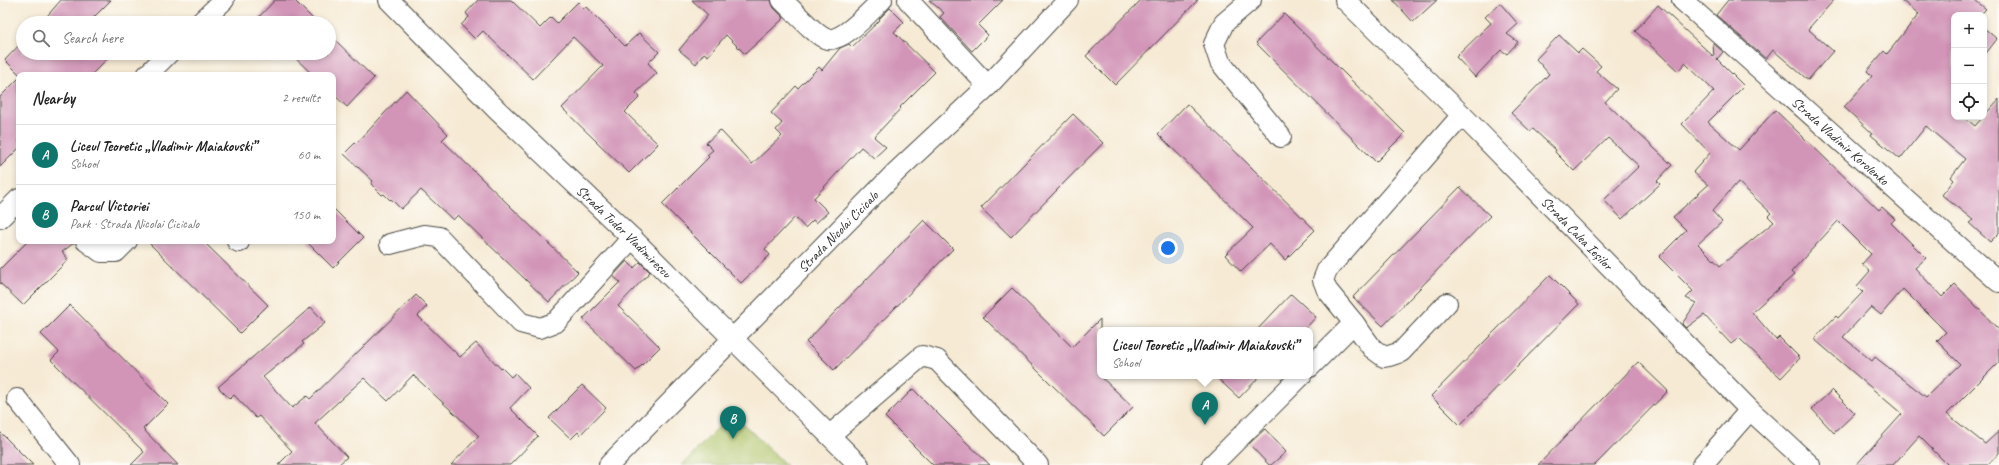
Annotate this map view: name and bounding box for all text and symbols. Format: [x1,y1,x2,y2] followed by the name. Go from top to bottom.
[1951,12,1987,120] map controls
[1951,12,1987,48] button: +
[16,16,336,60] search box
[30,27,52,49] icon: search
[62,29,123,48] text: Search here
[1951,48,1987,84] button: −
[1951,84,1987,120] button: locate
[32,88,75,109] text: Nearby
[282,90,320,106] text: 2 results
[1788,93,1893,189] street label: Strada Vladimir Korolenko
[70,137,256,156] text: Liceul Teoretic „Vladimir Maiakovski”
[42,147,48,163] text: A
[298,147,320,163] text: 60 m
[70,156,98,172] text: School
[573,182,676,282] street label: Strada Tudor Vladimirescu
[794,186,882,276] street label: Strada Nicolai Cicicalo
[1538,193,1617,274] street label: Strada Calea Ieșilor
[70,197,148,216] text: Parcul Victoriei
[42,207,48,223] text: B
[292,207,320,223] text: 150 m
[70,216,199,232] text: Park · Strada Nicolai Cicicalo
[1158,238,1178,258] your location
[1097,327,1313,379] popup
[1112,336,1298,355] text: Liceul Teoretic „Vladimir Maiakovski”
[1112,355,1140,371] text: School
[1192,392,1218,425] pin: A
[720,406,746,439] pin: B

